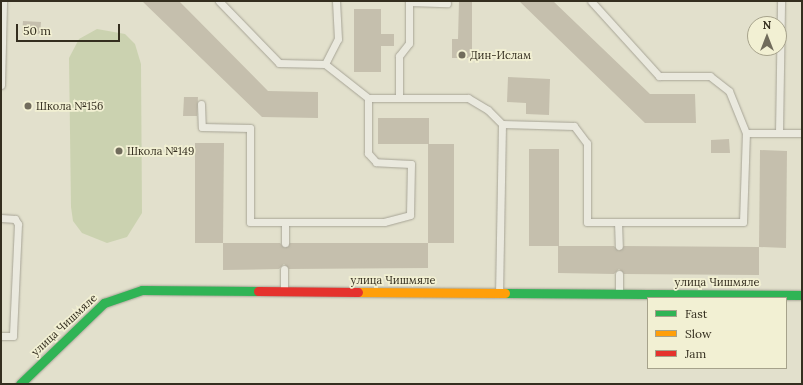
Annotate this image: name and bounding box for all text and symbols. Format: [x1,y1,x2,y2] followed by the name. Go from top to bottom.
[18,16,122,42] scale bar
[747,16,787,56] north arrow
[763,18,771,32] text: N
[23,23,51,38] text: 50 m
[470,48,531,62] place label: Дин-Ислам
[457,50,467,60] marker: Дин-Ислам
[36,99,103,113] place label: Школа №156
[23,101,33,111] marker: Школа №156
[127,144,194,158] place label: Школа №149
[114,146,124,156] marker: Школа №149
[351,273,435,287] street label: улица Чишмяле
[675,275,759,289] street label: улица Чишмяле
[29,291,99,359] street label: улица Чишмяле
[647,297,787,369] legend
[685,306,708,321] text: Fast
[685,326,712,341] text: Slow
[685,346,706,361] text: Jam

